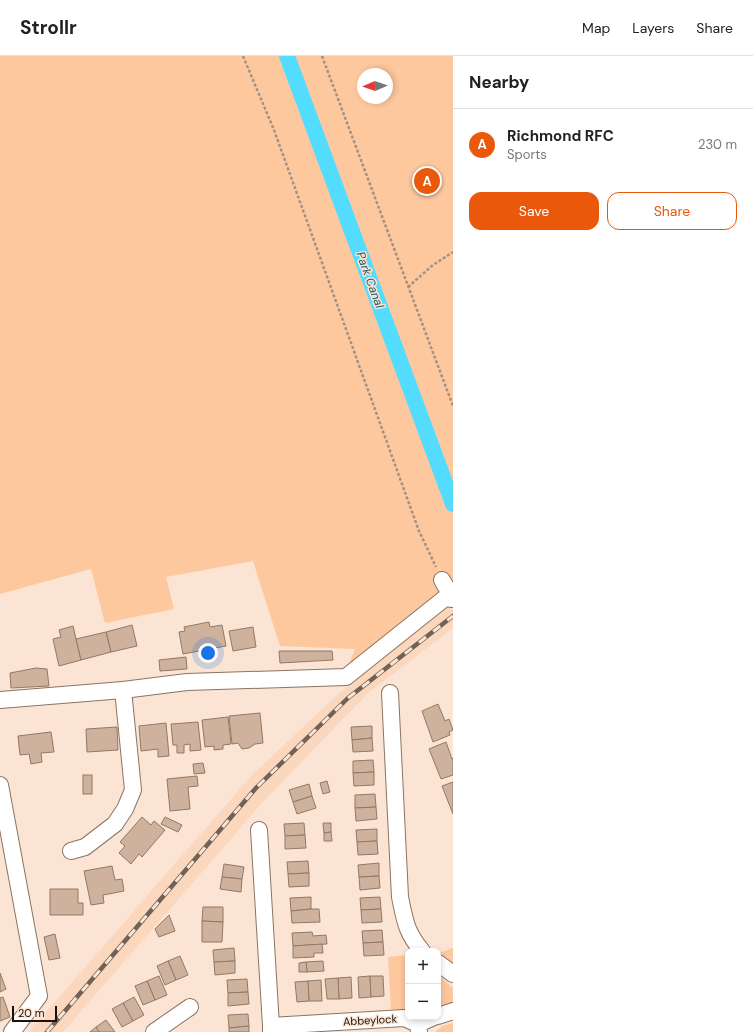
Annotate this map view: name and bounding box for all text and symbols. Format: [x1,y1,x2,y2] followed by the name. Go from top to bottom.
[20,15,77,40] text: Strollr
[582,19,610,37] text: Map
[632,19,674,37] text: Layers
[696,19,733,37] text: Share
[357,68,393,104] north arrow
[469,71,529,93] text: Nearby
[507,126,614,146] text: Richmond RFC
[477,136,487,153] text: A
[698,136,737,153] text: 230 m
[507,146,547,163] text: Sports
[414,166,440,196] pin: A
[469,192,599,230] button: Save
[607,192,737,230] button: Share
[352,250,388,311] water label: Park Canal
[198,643,218,663] your location
[405,948,441,1020] map controls
[405,948,441,984] button: +
[405,984,441,1020] button: −
[12,1004,57,1023] scale bar
[18,1006,44,1020] text: 20 m
[343,1012,398,1028] street label: Abbeylock

